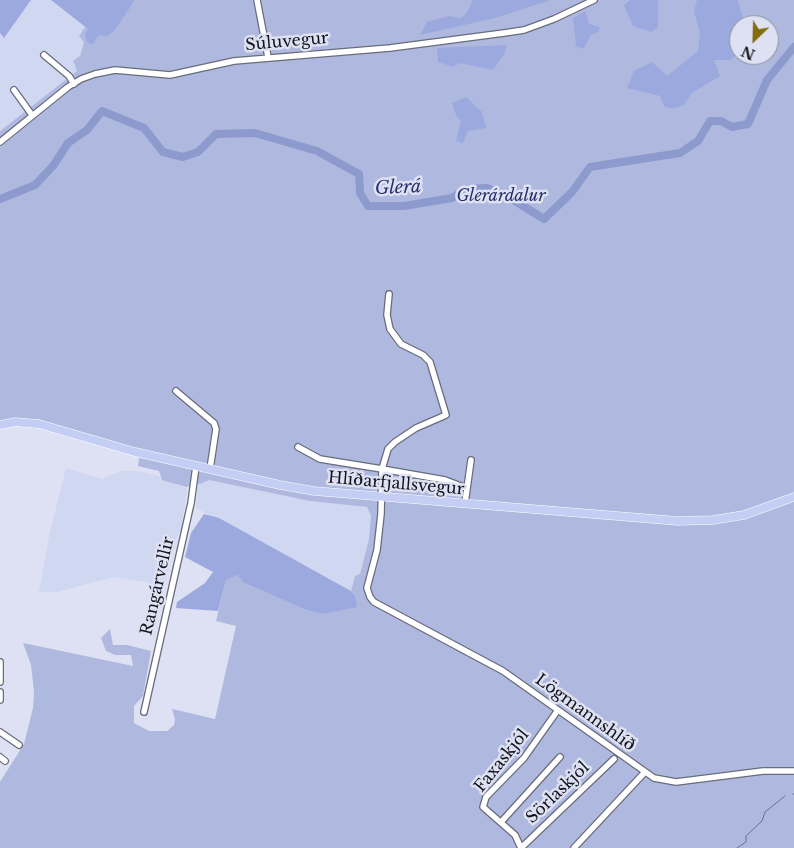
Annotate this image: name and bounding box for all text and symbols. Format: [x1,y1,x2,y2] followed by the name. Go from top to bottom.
[729,15,779,65] north arrow
[245,29,329,55] street label: Súluvegur
[739,42,758,64] text: N
[374,176,422,200] water label: Glerá
[457,186,545,206] park label: Glerárdalur
[327,468,465,500] street label: Hlíðarfjallsvegur
[137,535,179,637] street label: Rangárvellir
[531,670,639,756] street label: Lögmannshlíð
[471,726,533,796] street label: Faxaskjól
[523,758,593,828] street label: Sörlaskjól

